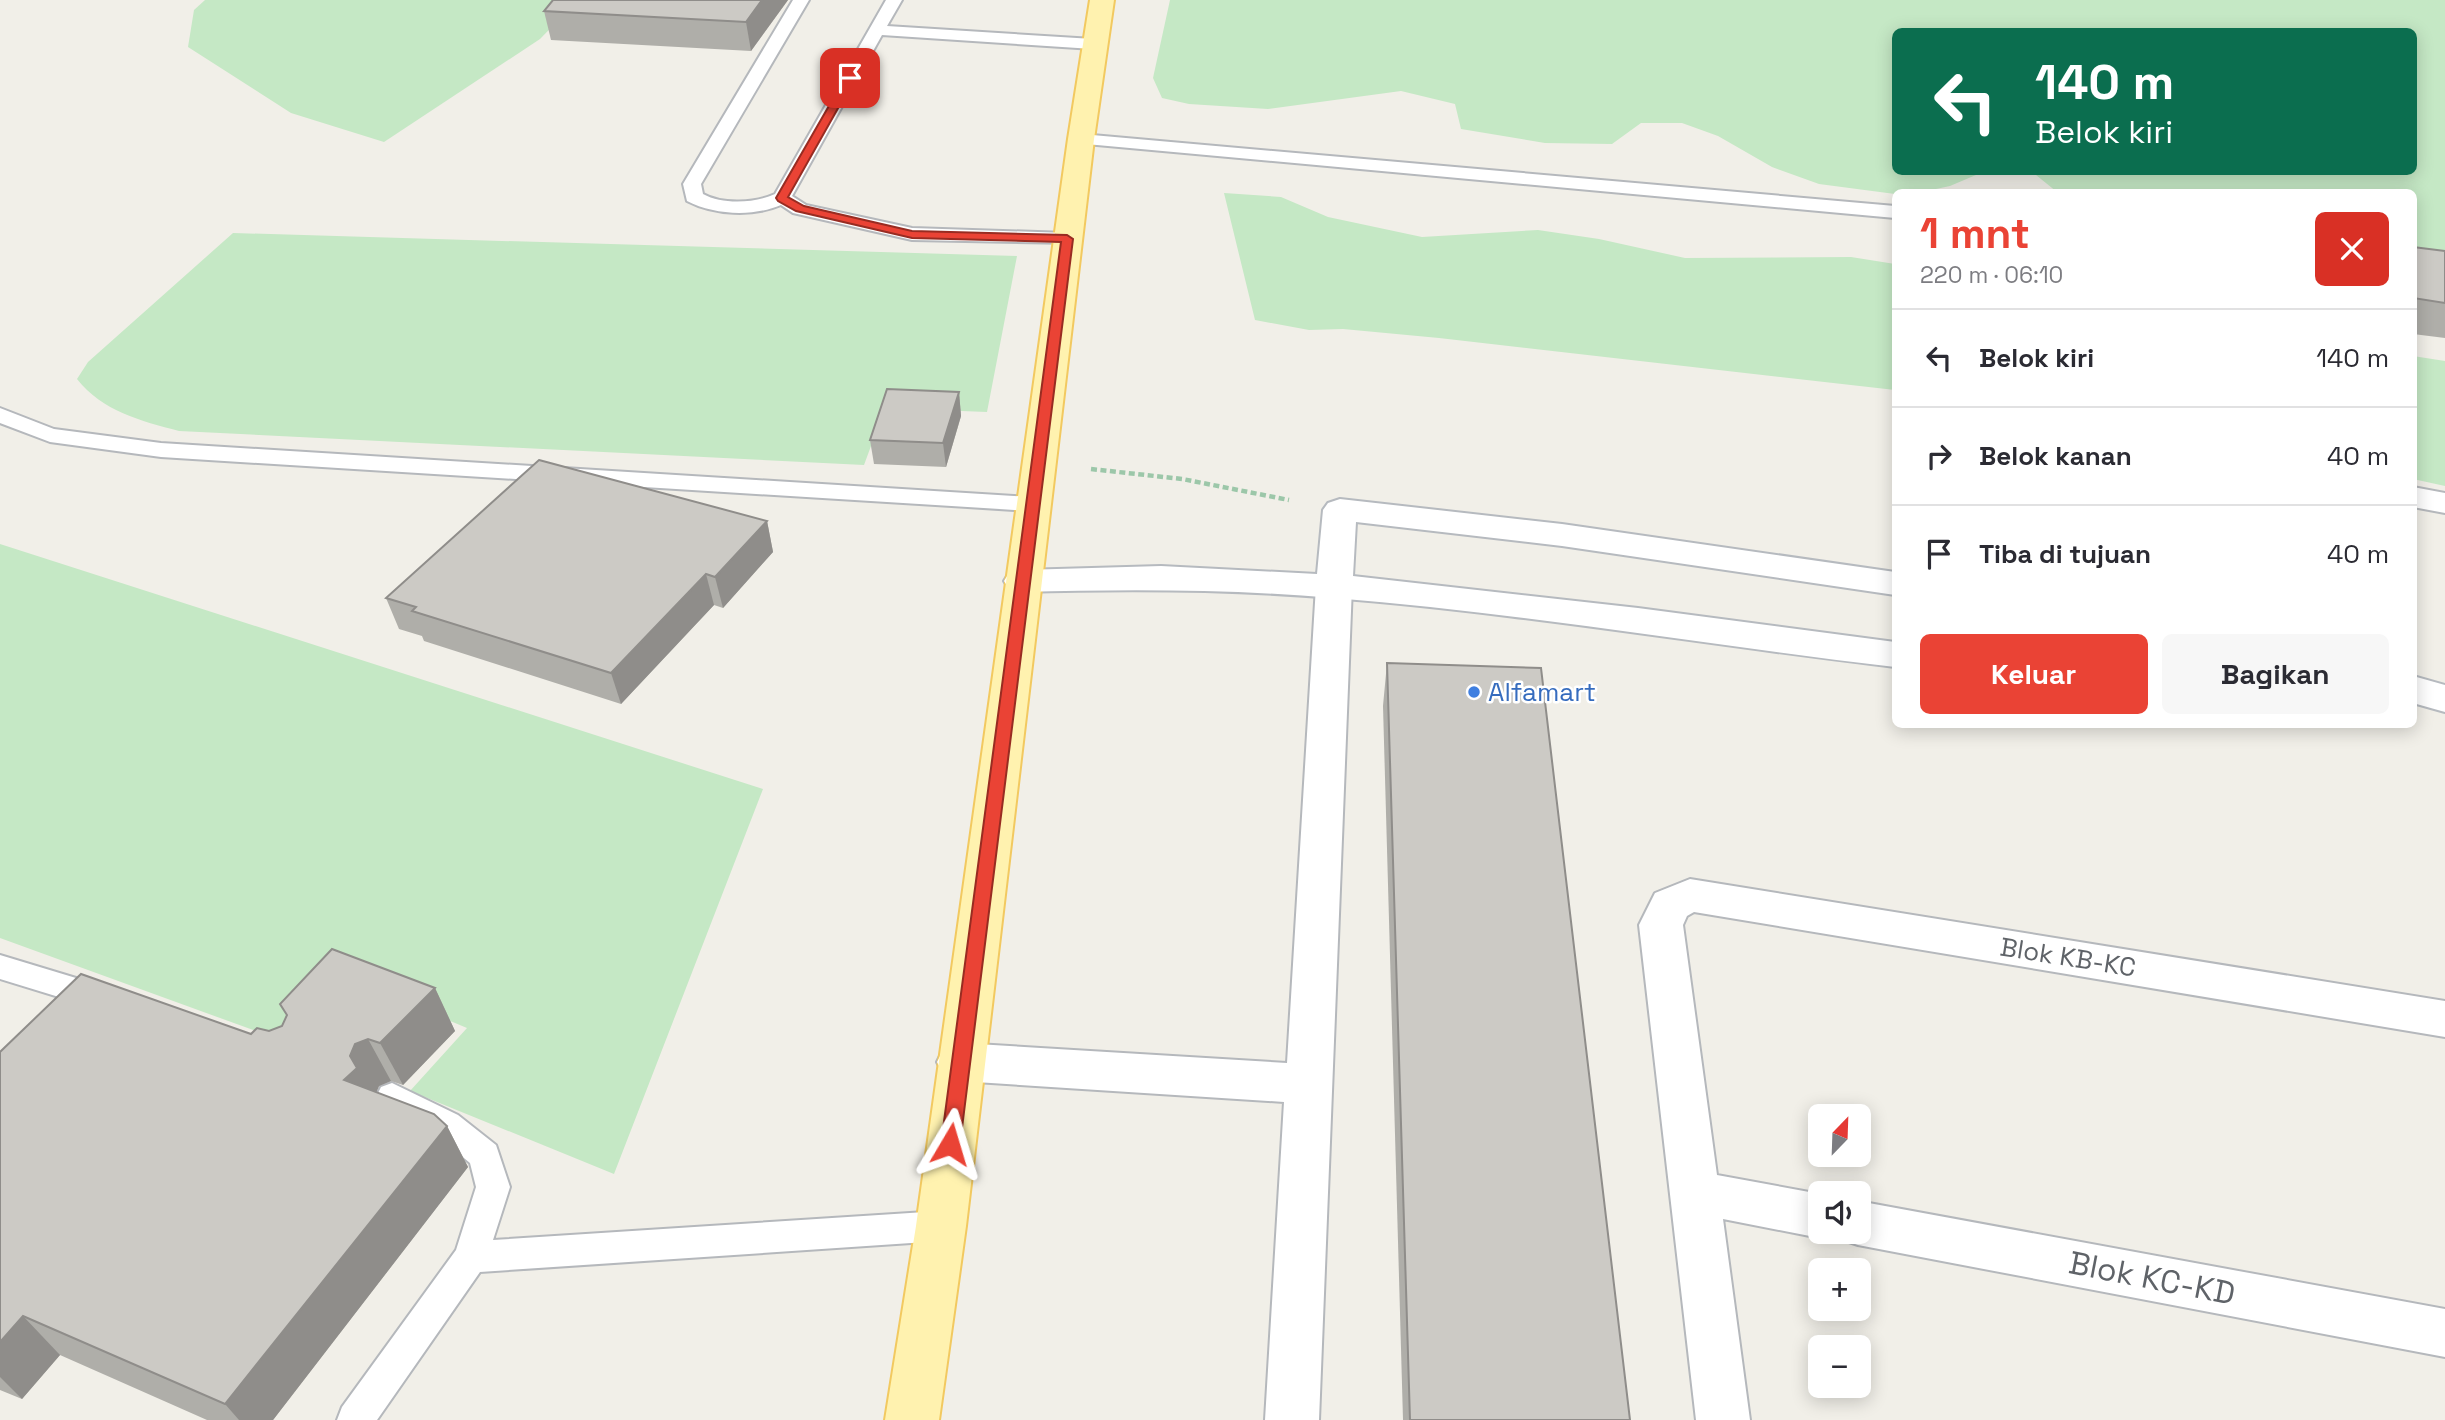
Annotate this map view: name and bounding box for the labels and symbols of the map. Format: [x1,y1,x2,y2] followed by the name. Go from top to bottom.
[820,48,880,108] pin
[1488,675,1596,709] place label: Alfamart
[1466,684,1482,700] marker: Alfamart
[1998,929,2138,985] street label: Blok KB-KC
[1808,1104,1871,1167] north arrow
[913,1107,987,1181] position arrow
[2065,1242,2239,1314] street label: Blok KC-KD

